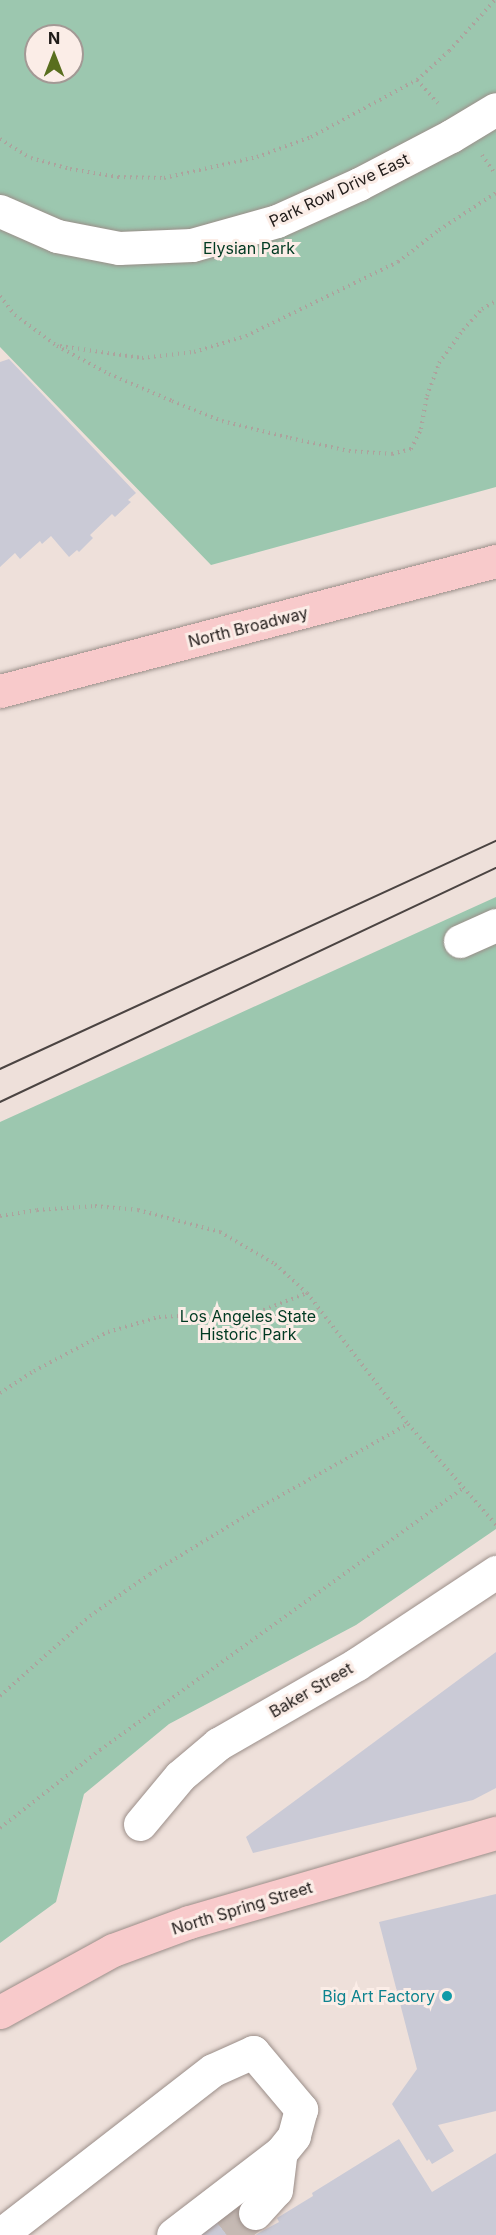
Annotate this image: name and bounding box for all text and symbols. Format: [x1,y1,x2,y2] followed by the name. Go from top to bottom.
[24,24,84,84] north arrow
[48,28,60,48] text: N
[266,149,412,231] street label: Park Row Drive East
[203,238,295,258] park label: Elysian Park
[186,603,310,651] street label: North Broadway
[180,1306,316,1344] park label: Los Angeles State Historic Park
[266,1658,356,1722] street label: Baker Street
[169,1877,315,1939] street label: North Spring Street
[322,1986,435,2006] place label: Big Art Factory
[440,1989,454,2003] marker: Big Art Factory

